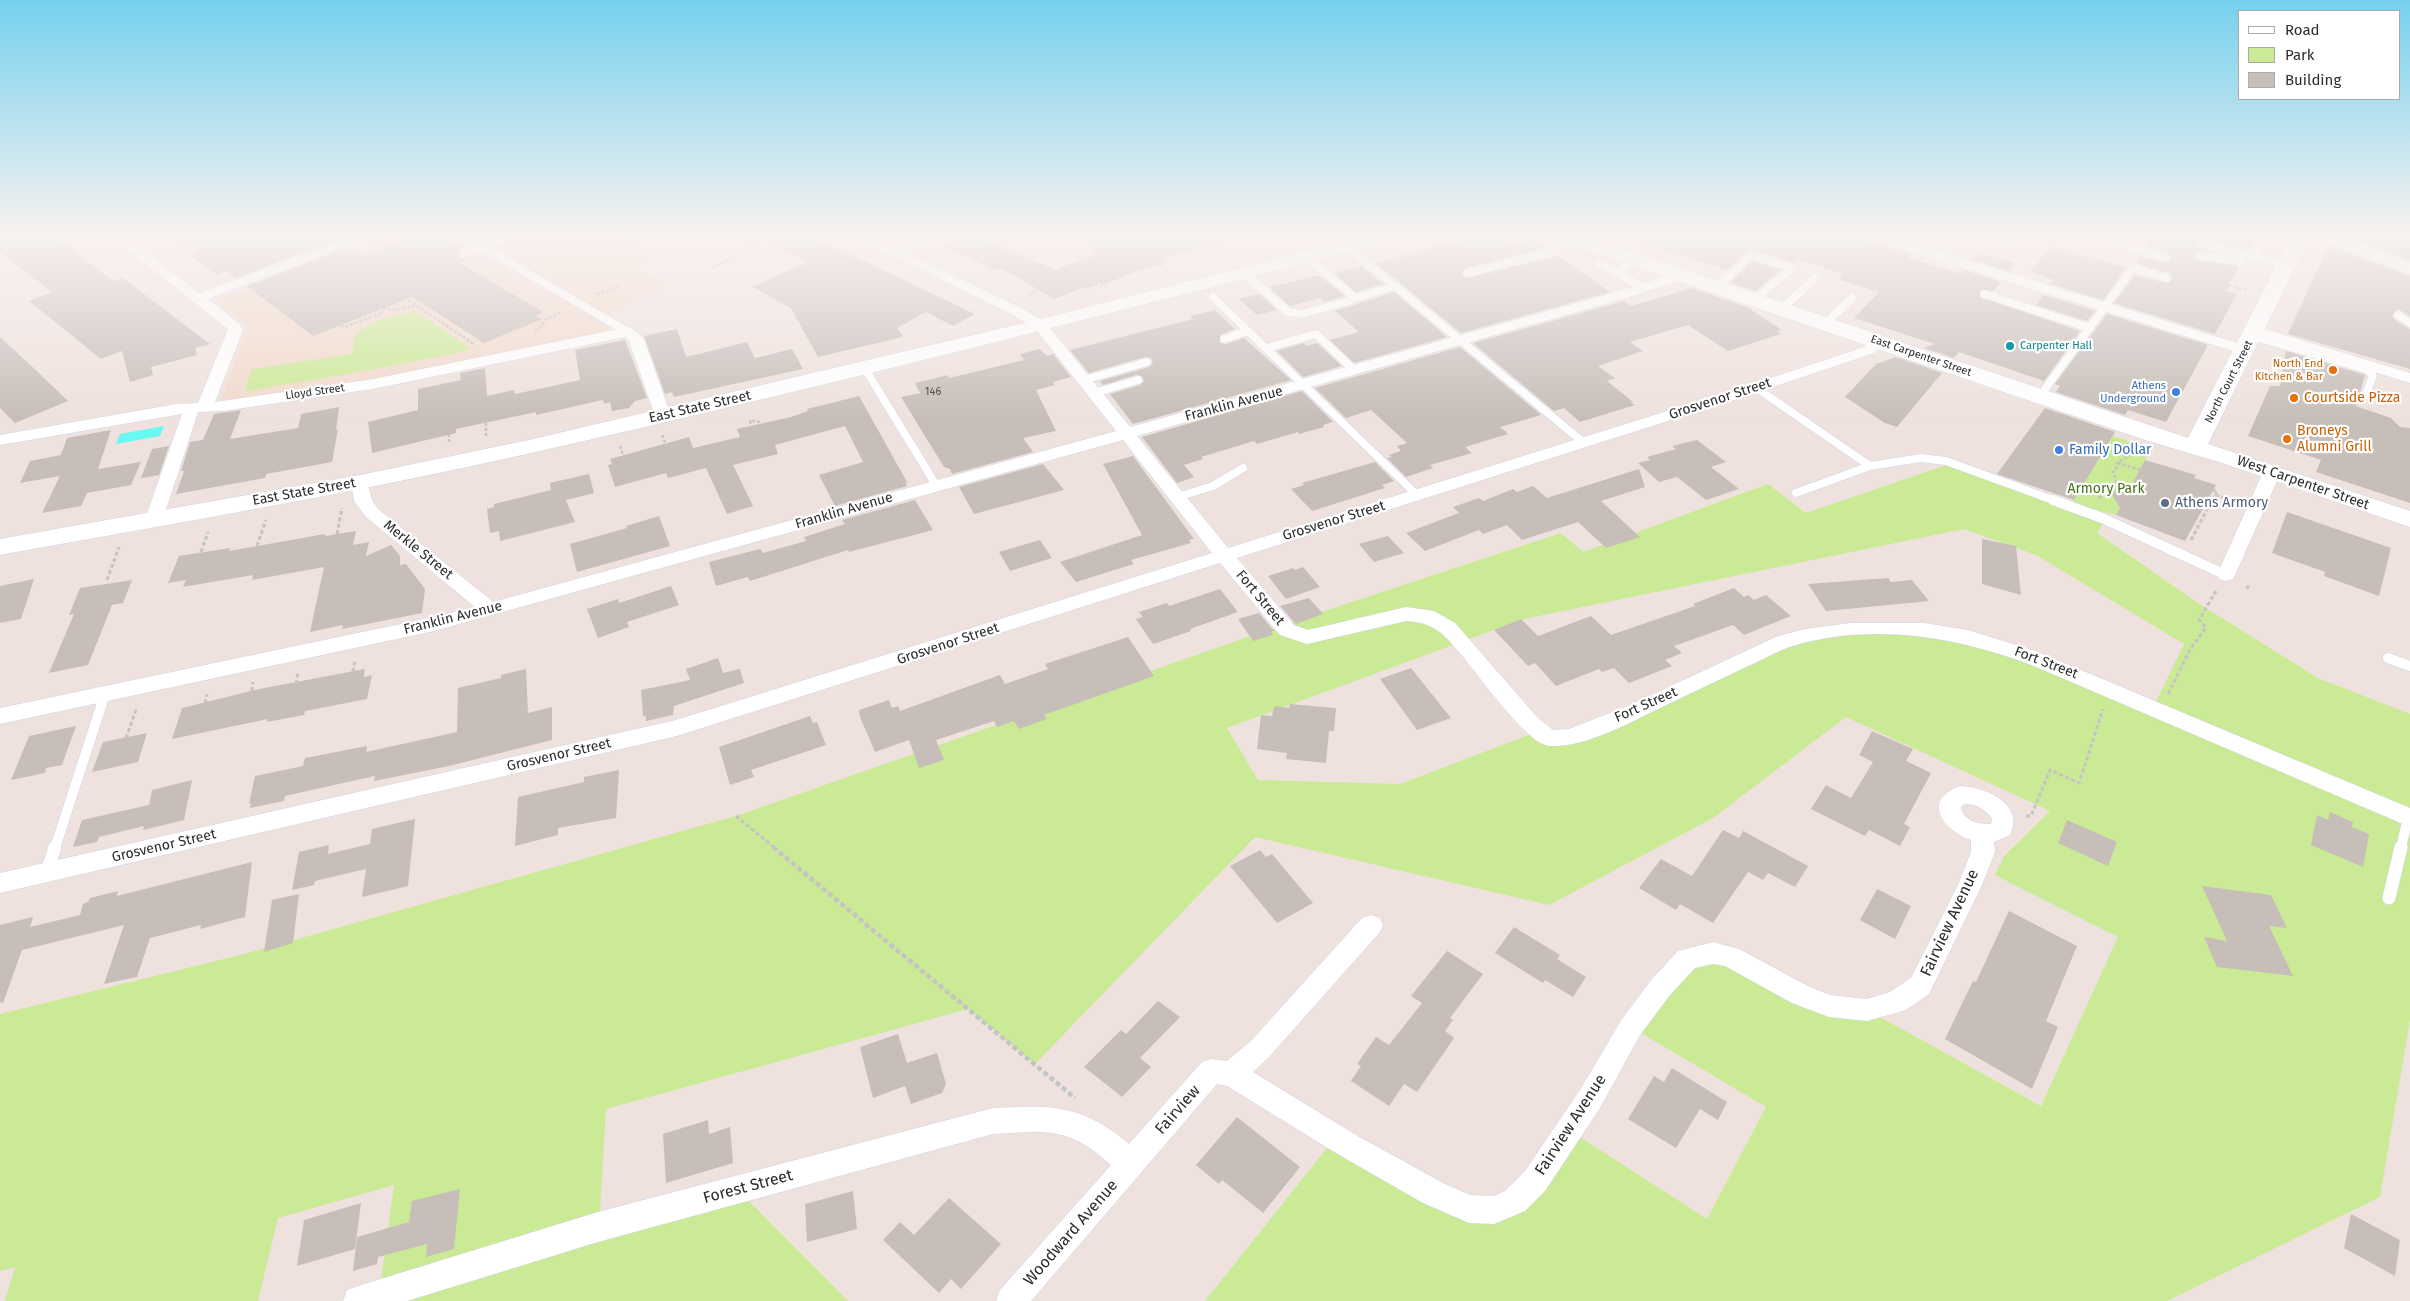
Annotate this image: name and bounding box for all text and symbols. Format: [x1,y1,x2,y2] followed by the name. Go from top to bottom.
[2238,10,2400,100] legend
[2285,21,2320,39] text: Road
[2285,46,2315,64] text: Park
[2285,71,2341,89] text: Building
[1869,333,1973,379] street label: East Carpenter Street
[2202,338,2256,426] street label: North Court Street
[2020,339,2092,353] place label: Carpenter Hall
[2004,340,2016,352] marker: Carpenter Hall
[2255,357,2323,383] place label: North End Kitchen & Bar
[2327,364,2339,376] marker: North End Kitchen & Bar
[1667,375,1773,423] street label: Grosvenor Street
[2100,379,2166,405] place label: Athens Underground
[285,381,345,403] street label: Lloyd Street
[1183,383,1285,425] street label: Franklin Avenue
[925,385,941,399] house number: 146
[2170,386,2182,398] marker: Athens Underground
[647,387,753,427] street label: East State Street
[2304,390,2400,406] place label: Courtside Pizza
[2288,392,2300,404] marker: Courtside Pizza
[2297,423,2372,456] place label: Broneys Alumni Grill
[2281,433,2293,445] marker: Broneys Alumni Grill
[2069,442,2152,458] place label: Family Dollar
[2053,444,2065,456] marker: Family Dollar
[2235,452,2371,514] street label: West Carpenter Street
[251,475,357,509] street label: East State Street
[2067,481,2145,497] park label: Armory Park
[793,489,895,533] street label: Franklin Avenue
[2175,495,2268,511] place label: Athens Armory
[1281,497,1387,545] street label: Grosvenor Street
[2159,497,2171,509] marker: Athens Armory
[380,517,456,583] street label: Merkle Street
[1232,567,1288,629] street label: Fort Street
[402,598,504,638] street label: Franklin Avenue
[895,620,1001,668] street label: Grosvenor Street
[2012,643,2080,683] street label: Fort Street
[1612,684,1680,726] street label: Fort Street
[505,735,613,775] street label: Grosvenor Street
[110,826,218,866] street label: Grosvenor Street
[1917,866,1983,980] street label: Fairview Avenue
[1531,1071,1611,1179] street label: Fairview Avenue
[1151,1081,1205,1139] street label: Fairview
[701,1166,795,1208] street label: Forest Street
[1020,1176,1122,1290] street label: Woodward Avenue

